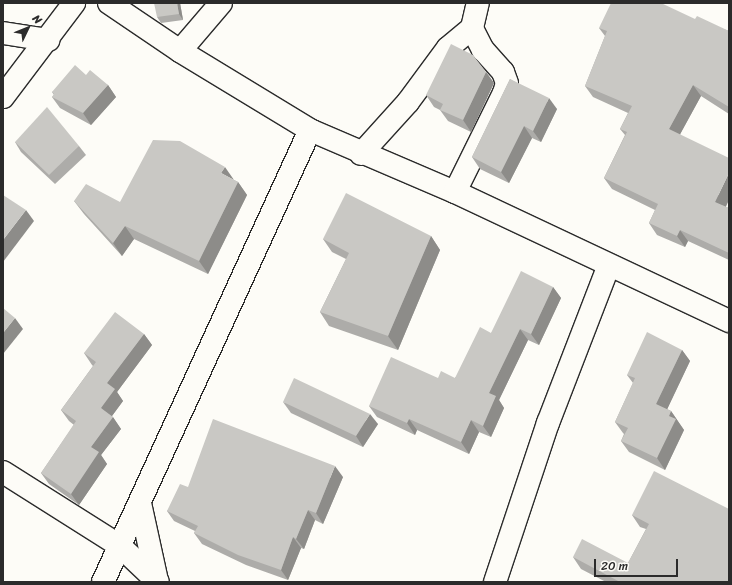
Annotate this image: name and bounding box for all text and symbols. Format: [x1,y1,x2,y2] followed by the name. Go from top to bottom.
[8,8,48,48] north arrow
[28,10,47,29] text: N
[596,551,680,577] scale bar
[601,555,628,577] text: 20 m

